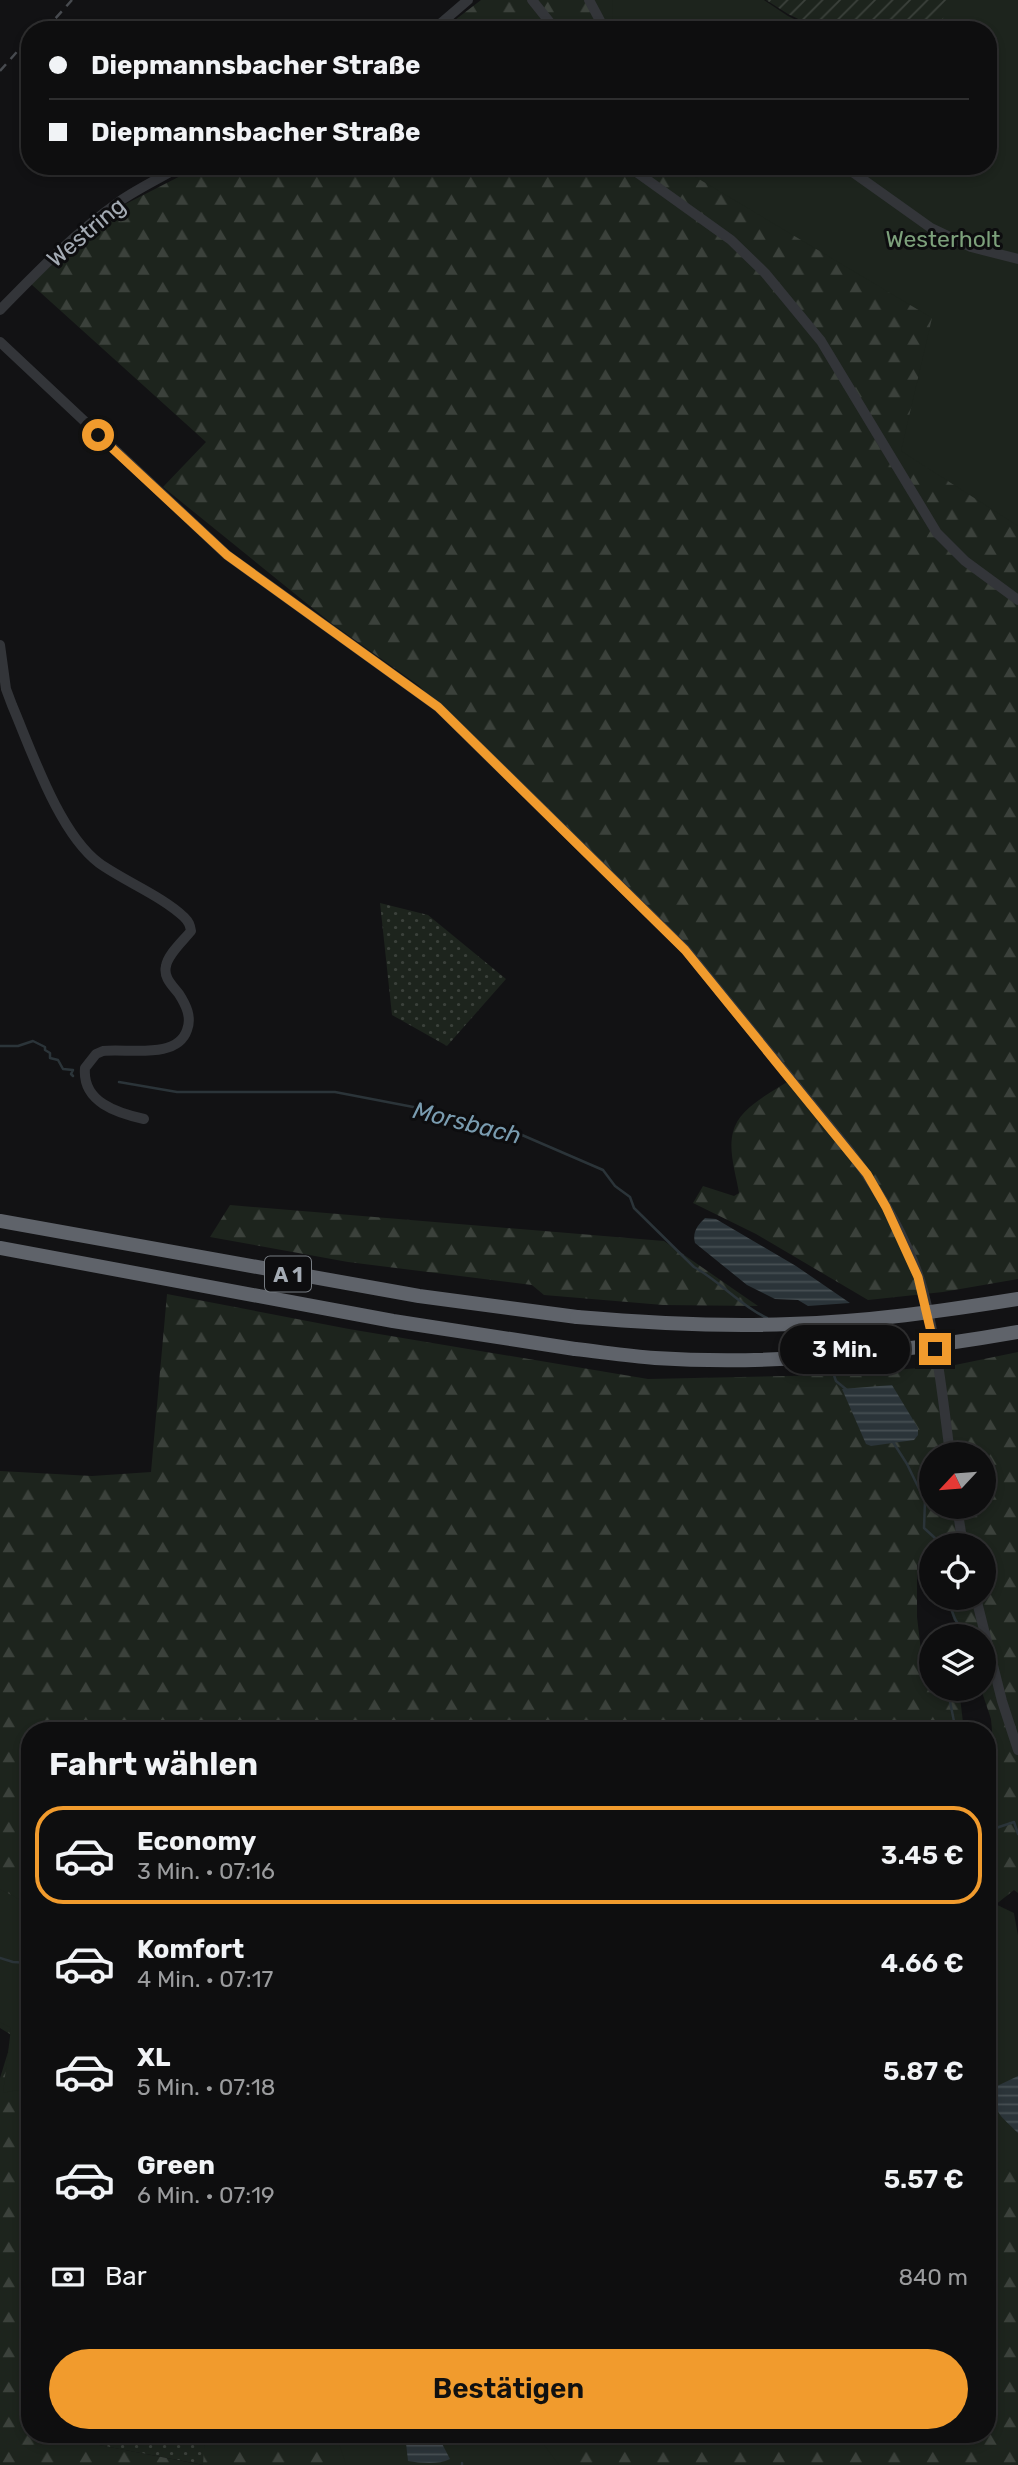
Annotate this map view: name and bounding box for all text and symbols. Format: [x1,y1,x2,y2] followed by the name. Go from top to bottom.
[91,50,421,81] text: Diepmannsbacher Straße
[91,117,421,148] text: Diepmannsbacher Straße
[41,191,131,273] street label: Westring
[886,225,1000,253] park label: Westerholt
[82,419,114,451] route start
[410,1096,524,1150] water label: Morsbach
[265,1256,311,1292] road number: A 1
[781,1324,911,1374] callout: 3 Min.
[919,1333,951,1365] route end
[812,1335,878,1363] text: 3 Min.
[919,1442,996,1519] north arrow
[919,1442,996,1701] map controls
[919,1533,996,1610] button: locate
[919,1624,996,1701] button: layers
[49,1745,258,1783] text: Fahrt wählen
[53,1824,116,1887] icon: car
[137,1826,256,1857] text: Economy
[881,1840,964,1871] text: 3.45 €
[137,1857,275,1885] text: 3 Min. · 07:16
[53,1932,116,1995] icon: car
[137,1934,244,1965] text: Komfort
[881,1948,964,1979] text: 4.66 €
[137,1965,273,1993] text: 4 Min. · 07:17
[53,2040,116,2103] icon: car
[137,2042,170,2073] text: XL
[883,2056,964,2087] text: 5.87 €
[137,2073,275,2101] text: 5 Min. · 07:18
[53,2148,116,2211] icon: car
[137,2150,215,2181] text: Green
[884,2164,964,2195] text: 5.57 €
[137,2181,275,2209] text: 6 Min. · 07:19
[49,2258,87,2296] icon: cash
[105,2261,147,2292] text: Bar
[898,2263,968,2291] text: 840 m
[49,2349,968,2429] button: Bestätigen

